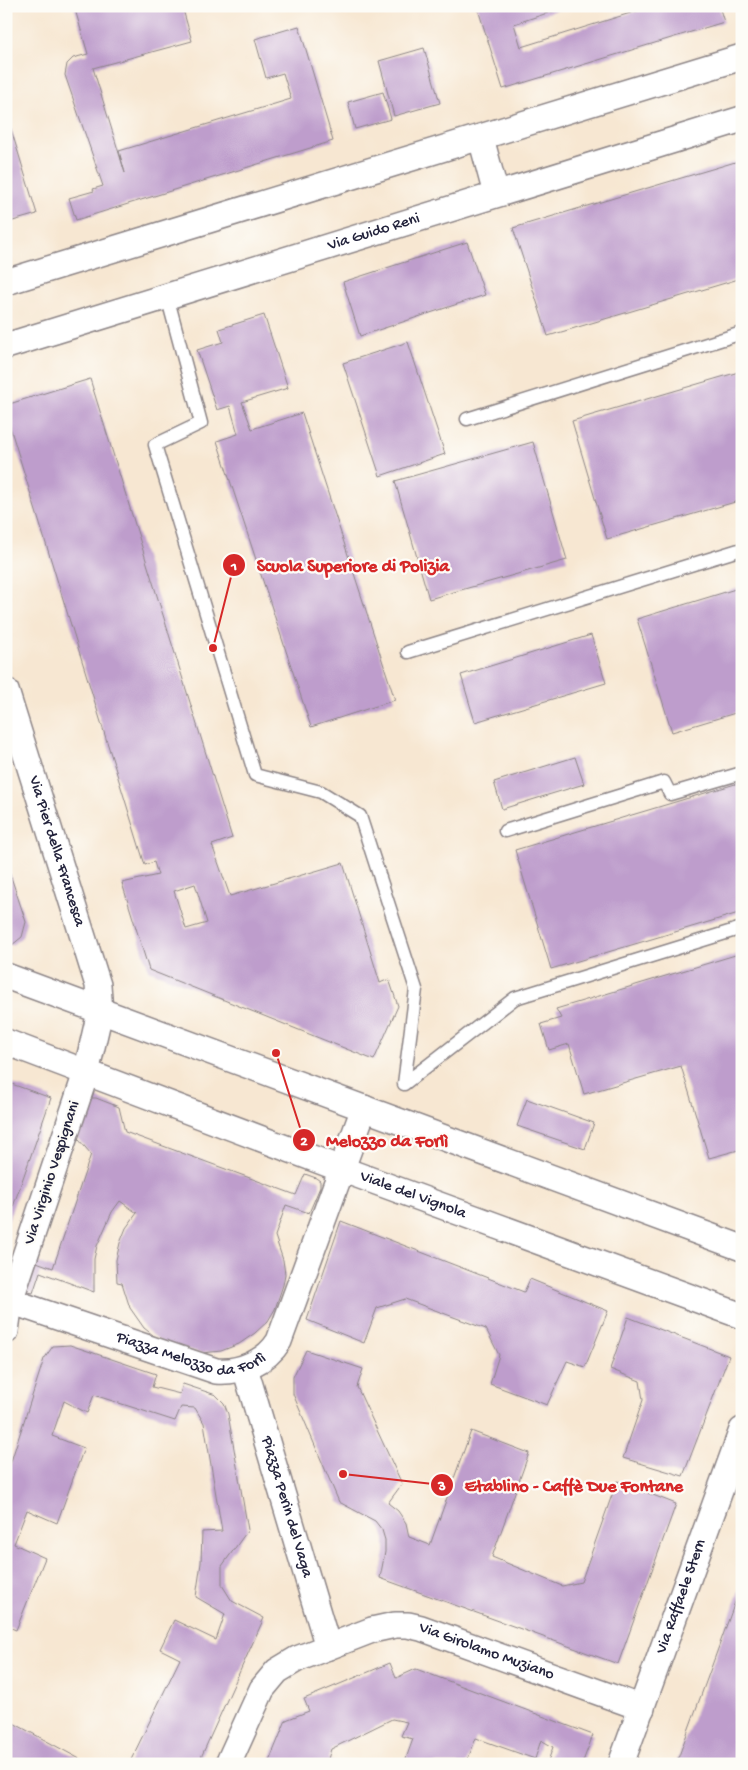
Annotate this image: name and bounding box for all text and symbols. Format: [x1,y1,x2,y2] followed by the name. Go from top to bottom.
[325,209,422,256] street label: Via Guido Reni
[222,548,459,581] callout: Scuola Superiore di Polizia
[257,557,450,578] text: Scuola Superiore di Polizia
[230,558,237,576] text: 1
[23,773,89,930] street label: Via Pier della Francesca
[21,1099,85,1248] street label: Via Virginio Vespignani
[291,1123,458,1156] callout: Melozzo da Forlì
[326,1132,448,1153] text: Melozzo da Forlì
[300,1133,308,1151] text: 2
[356,1167,470,1224] street label: Viale del Vignola
[113,1328,270,1381] street label: Piazza Melozzo da Forlì
[256,1433,317,1581] street label: Piazza Perin del Vaga
[429,1468,693,1501] callout: Etablino - Caffè Due Fontane
[465,1477,684,1498] text: Etablino - Caffè Due Fontane
[437,1478,446,1496] text: 3
[652,1536,711,1657] street label: Via Raffaele Stern
[415,1618,557,1685] street label: Via Girolamo Muziano

